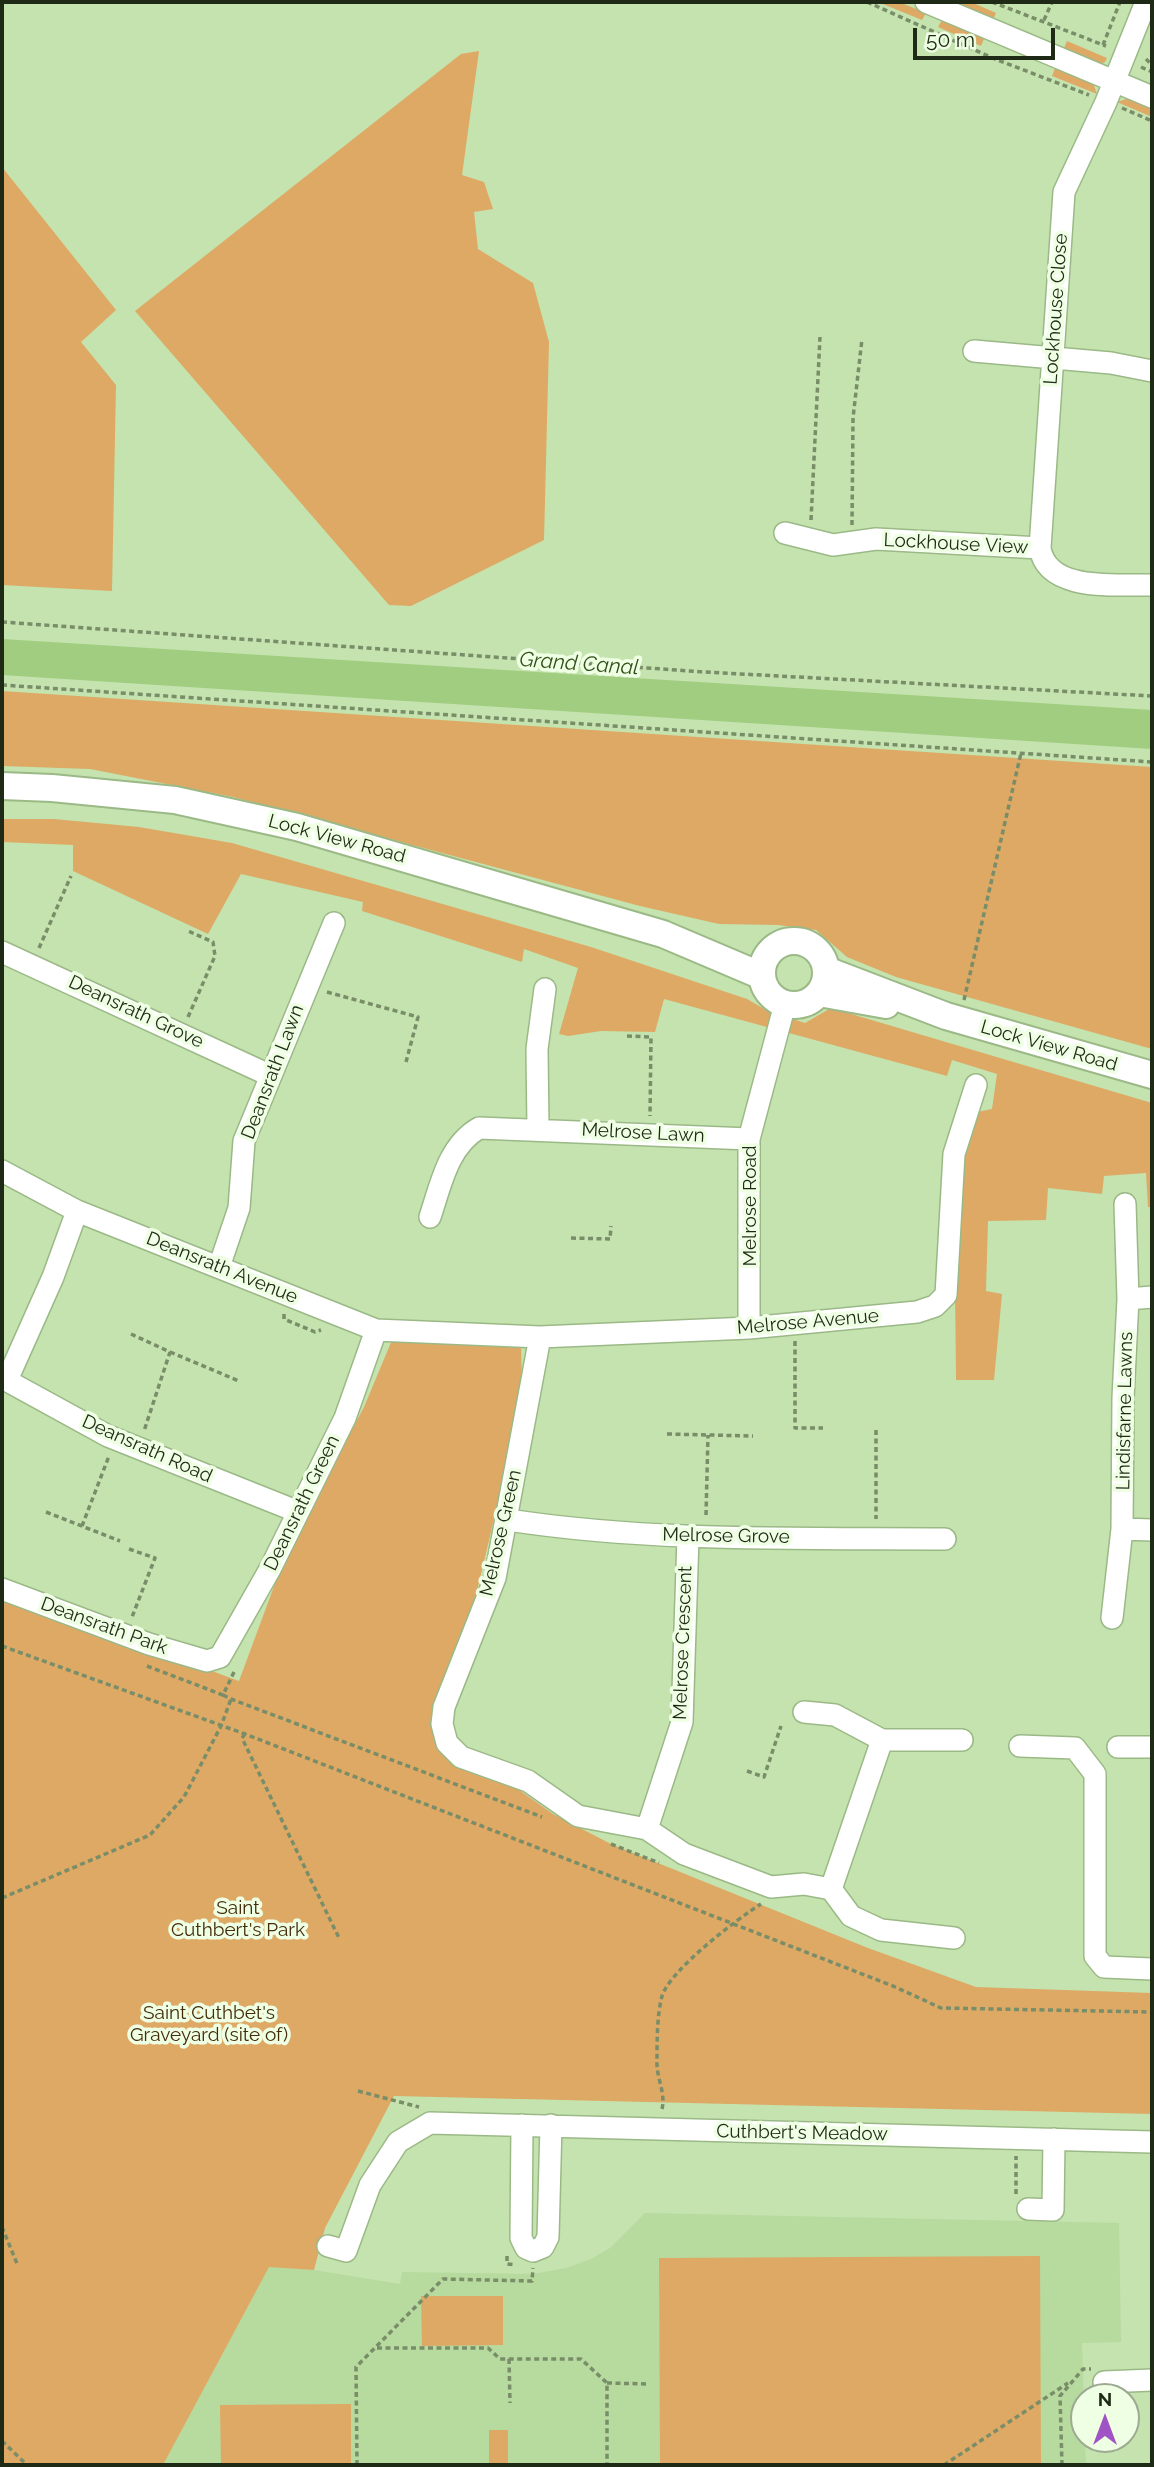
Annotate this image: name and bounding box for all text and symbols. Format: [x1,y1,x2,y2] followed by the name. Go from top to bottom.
[916,14,1058,58] scale bar
[926,27,975,52] text: 50 m
[1039,233,1073,385] street label: Lockhouse Close
[883,529,1029,559] street label: Lockhouse View
[518,647,640,681] water label: Grand Canal
[266,810,408,868] street label: Lock View Road
[65,971,207,1053] street label: Deansrath Grove
[237,1002,309,1142] street label: Deansrath Lawn
[978,1016,1120,1076] street label: Lock View Road
[581,1118,705,1148] street label: Melrose Lawn
[739,1145,761,1267] street label: Melrose Road
[143,1227,301,1309] street label: Deansrath Avenue
[736,1304,880,1340] street label: Melrose Avenue
[1112,1332,1138,1490] street label: Lindisfarne Lawns
[78,1410,216,1488] street label: Deansrath Road
[259,1432,345,1574] street label: Deansrath Green
[475,1468,527,1598] street label: Melrose Green
[662,1523,790,1549] street label: Melrose Grove
[669,1566,697,1720] street label: Melrose Crescent
[37,1592,171,1660] street label: Deansrath Park
[171,1897,305,1941] park label: Saint Cuthbert's Park
[130,2002,288,2046] park label: Saint Cuthbet's Graveyard (site of)
[716,2120,888,2146] street label: Cuthbert's Meadow
[1070,2383,1140,2453] north arrow
[1098,2388,1112,2410] text: N

